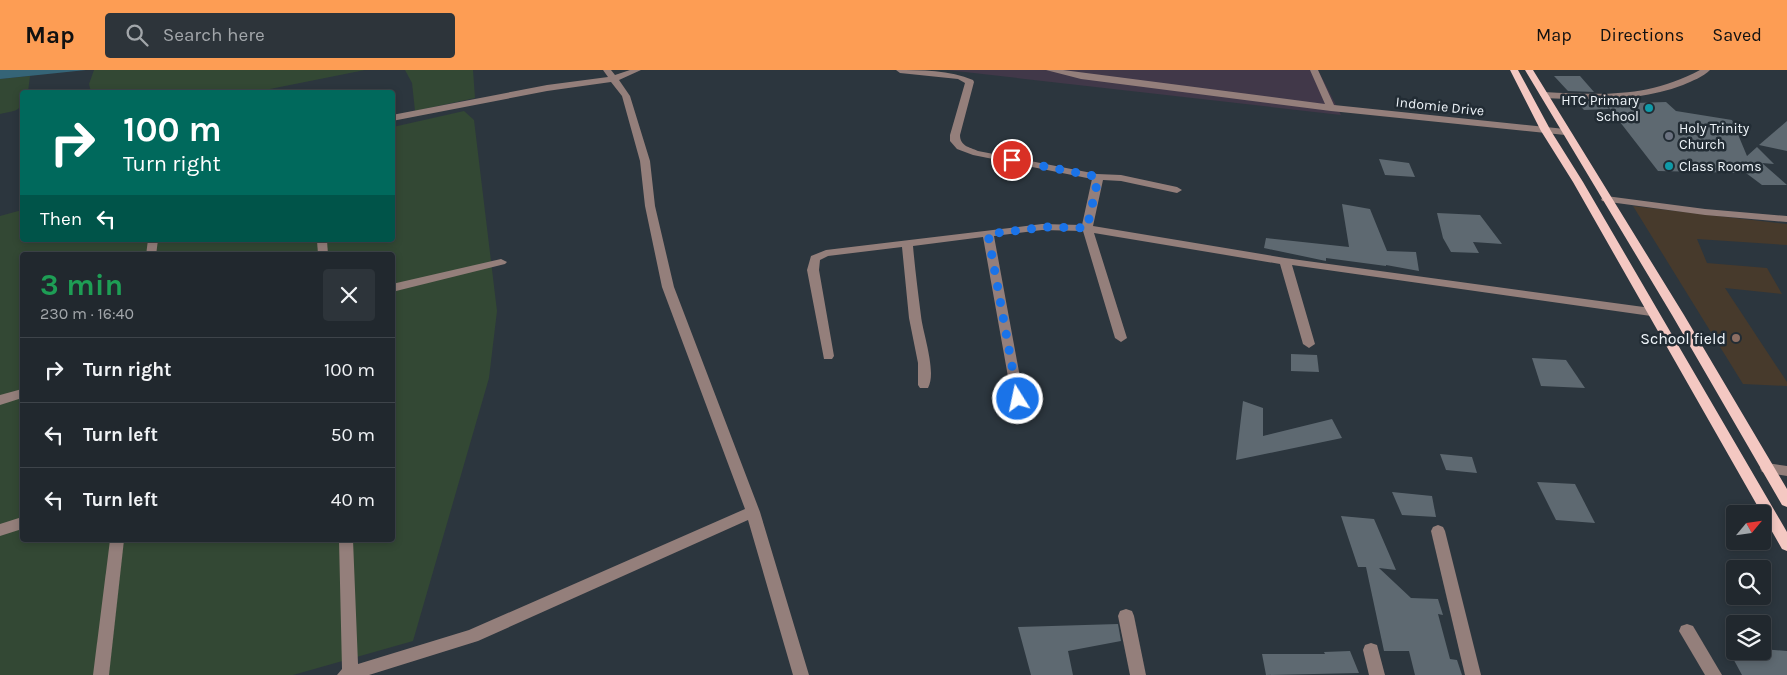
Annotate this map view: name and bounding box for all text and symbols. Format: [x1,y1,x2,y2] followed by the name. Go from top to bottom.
[105,13,455,58] search box
[25,21,75,49] text: Map
[123,21,151,49] icon: search
[163,24,265,46] text: Search here
[1536,24,1572,46] text: Map
[1600,24,1684,46] text: Directions
[1712,24,1762,46] text: Saved
[1561,92,1639,125] place label: HTC Primary School
[1395,93,1485,120] street label: Indomie Drive
[1643,102,1655,114] marker: HTC Primary School
[123,109,222,150] text: 100 m
[40,110,105,175] icon: right
[1679,120,1750,153] place label: Holy Trinity Church
[1663,130,1675,142] marker: Holy Trinity Church
[991,139,1033,181] pin
[998,146,1026,174] icon: arrive
[123,151,221,177] text: Turn right
[1679,158,1762,175] place label: Class Rooms
[1663,160,1675,172] marker: Class Rooms
[92,205,120,233] icon: left
[40,208,82,230] text: Then
[40,267,123,303] text: 3 min
[323,269,375,321] button: close
[40,304,134,323] text: 230 m · 16:40
[1640,329,1726,348] place label: School field
[1730,332,1742,344] marker: School field
[40,356,68,384] icon: right
[83,359,172,381] text: Turn right
[324,359,375,381] text: 100 m
[991,372,1043,424] position arrow
[40,421,68,449] icon: left
[83,424,158,446] text: Turn left
[331,424,375,446] text: 50 m
[40,486,68,514] icon: left
[83,489,158,511] text: Turn left
[331,489,375,511] text: 40 m
[1726,505,1771,550] north arrow
[1726,505,1771,660] map controls
[1726,560,1771,605] button: search
[1726,615,1771,660] button: layers

